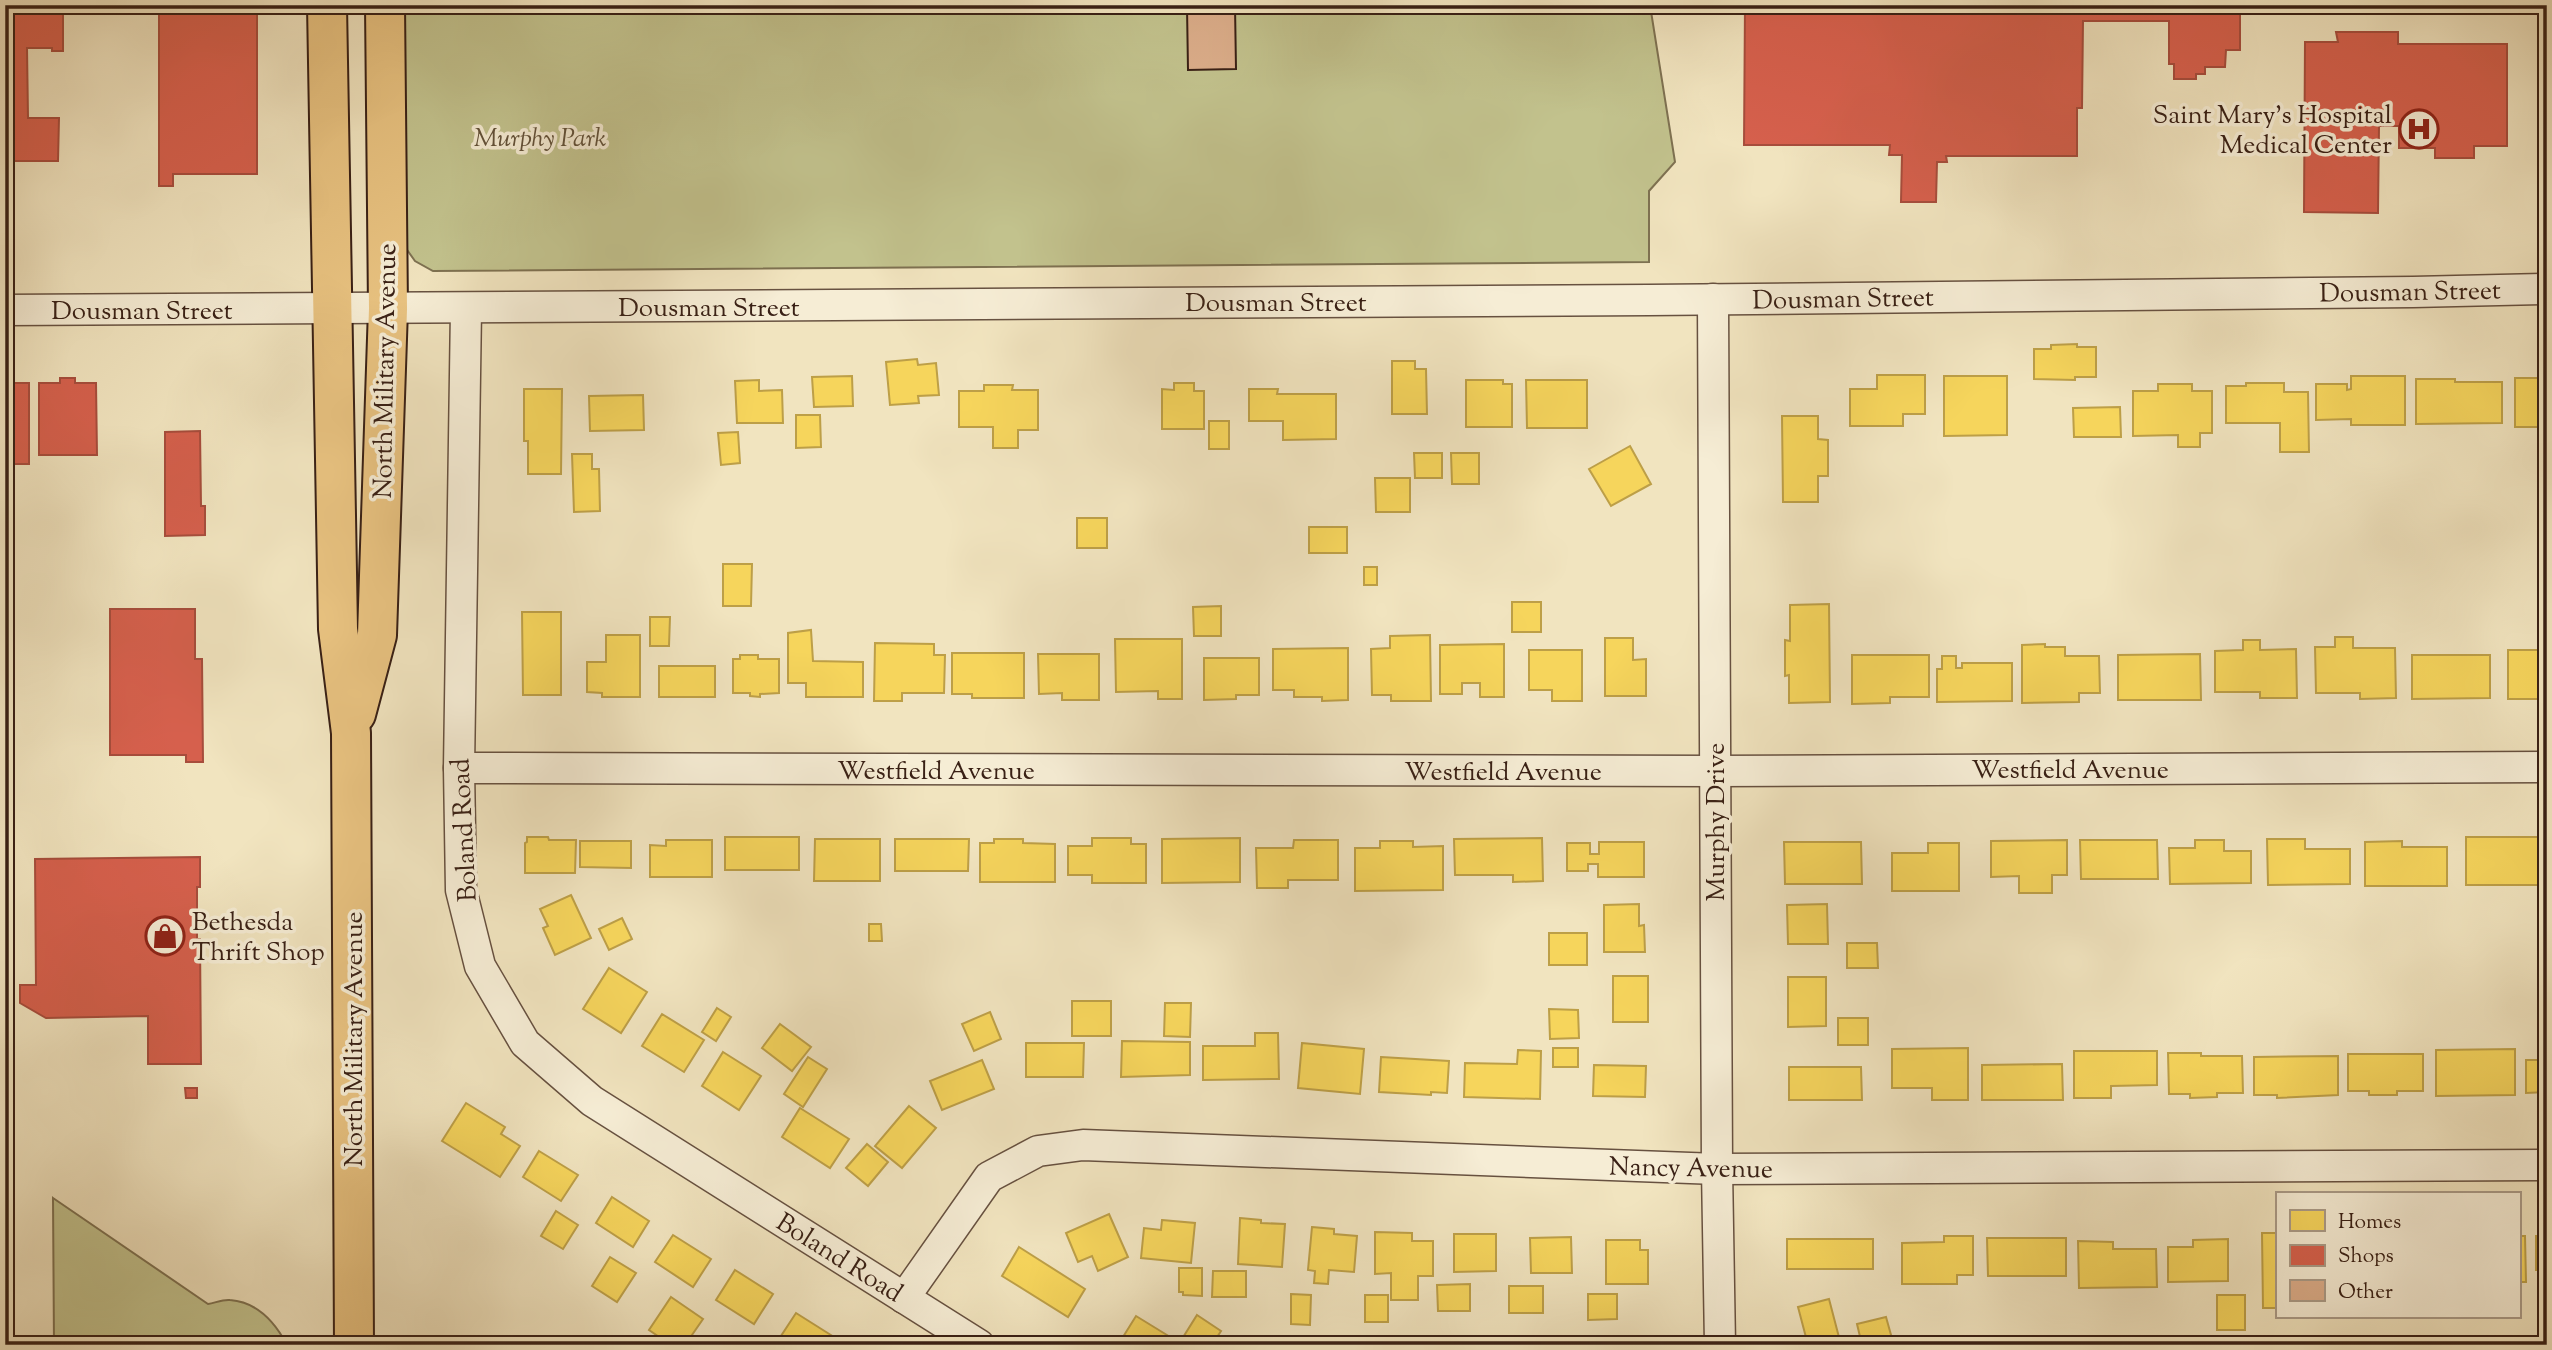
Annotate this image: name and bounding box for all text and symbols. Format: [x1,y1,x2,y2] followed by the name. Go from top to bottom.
[2153,98,2392,165] place label: Saint Mary's Hospital Medical Center
[2398,108,2440,150] hospital icon: Saint Mary's Hospital Medical Center
[474,121,607,158] park label: Murphy Park
[366,243,407,499] street label: North Military Avenue
[2319,273,2501,314] street label: Dousman Street
[1752,280,1934,321] street label: Dousman Street
[1185,286,1367,323] street label: Dousman Street
[618,291,800,328] street label: Dousman Street
[51,294,233,331] street label: Dousman Street
[1699,743,1736,901] street label: Murphy Drive
[1971,753,2169,790] street label: Westfield Avenue
[837,754,1035,791] street label: Westfield Avenue
[1404,755,1602,792] street label: Westfield Avenue
[443,757,488,902] street label: Boland Road
[192,905,325,972] place label: Bethesda Thrift Shop
[337,911,374,1167] street label: North Military Avenue
[144,915,186,957] shop icon: Bethesda Thrift Shop
[1609,1150,1773,1189] street label: Nancy Avenue
[2276,1192,2520,1318] legend
[768,1205,910,1313] street label: Boland Road
[2338,1208,2401,1238] text: Homes
[2338,1242,2394,1272] text: Shops
[2338,1278,2393,1308] text: Other

